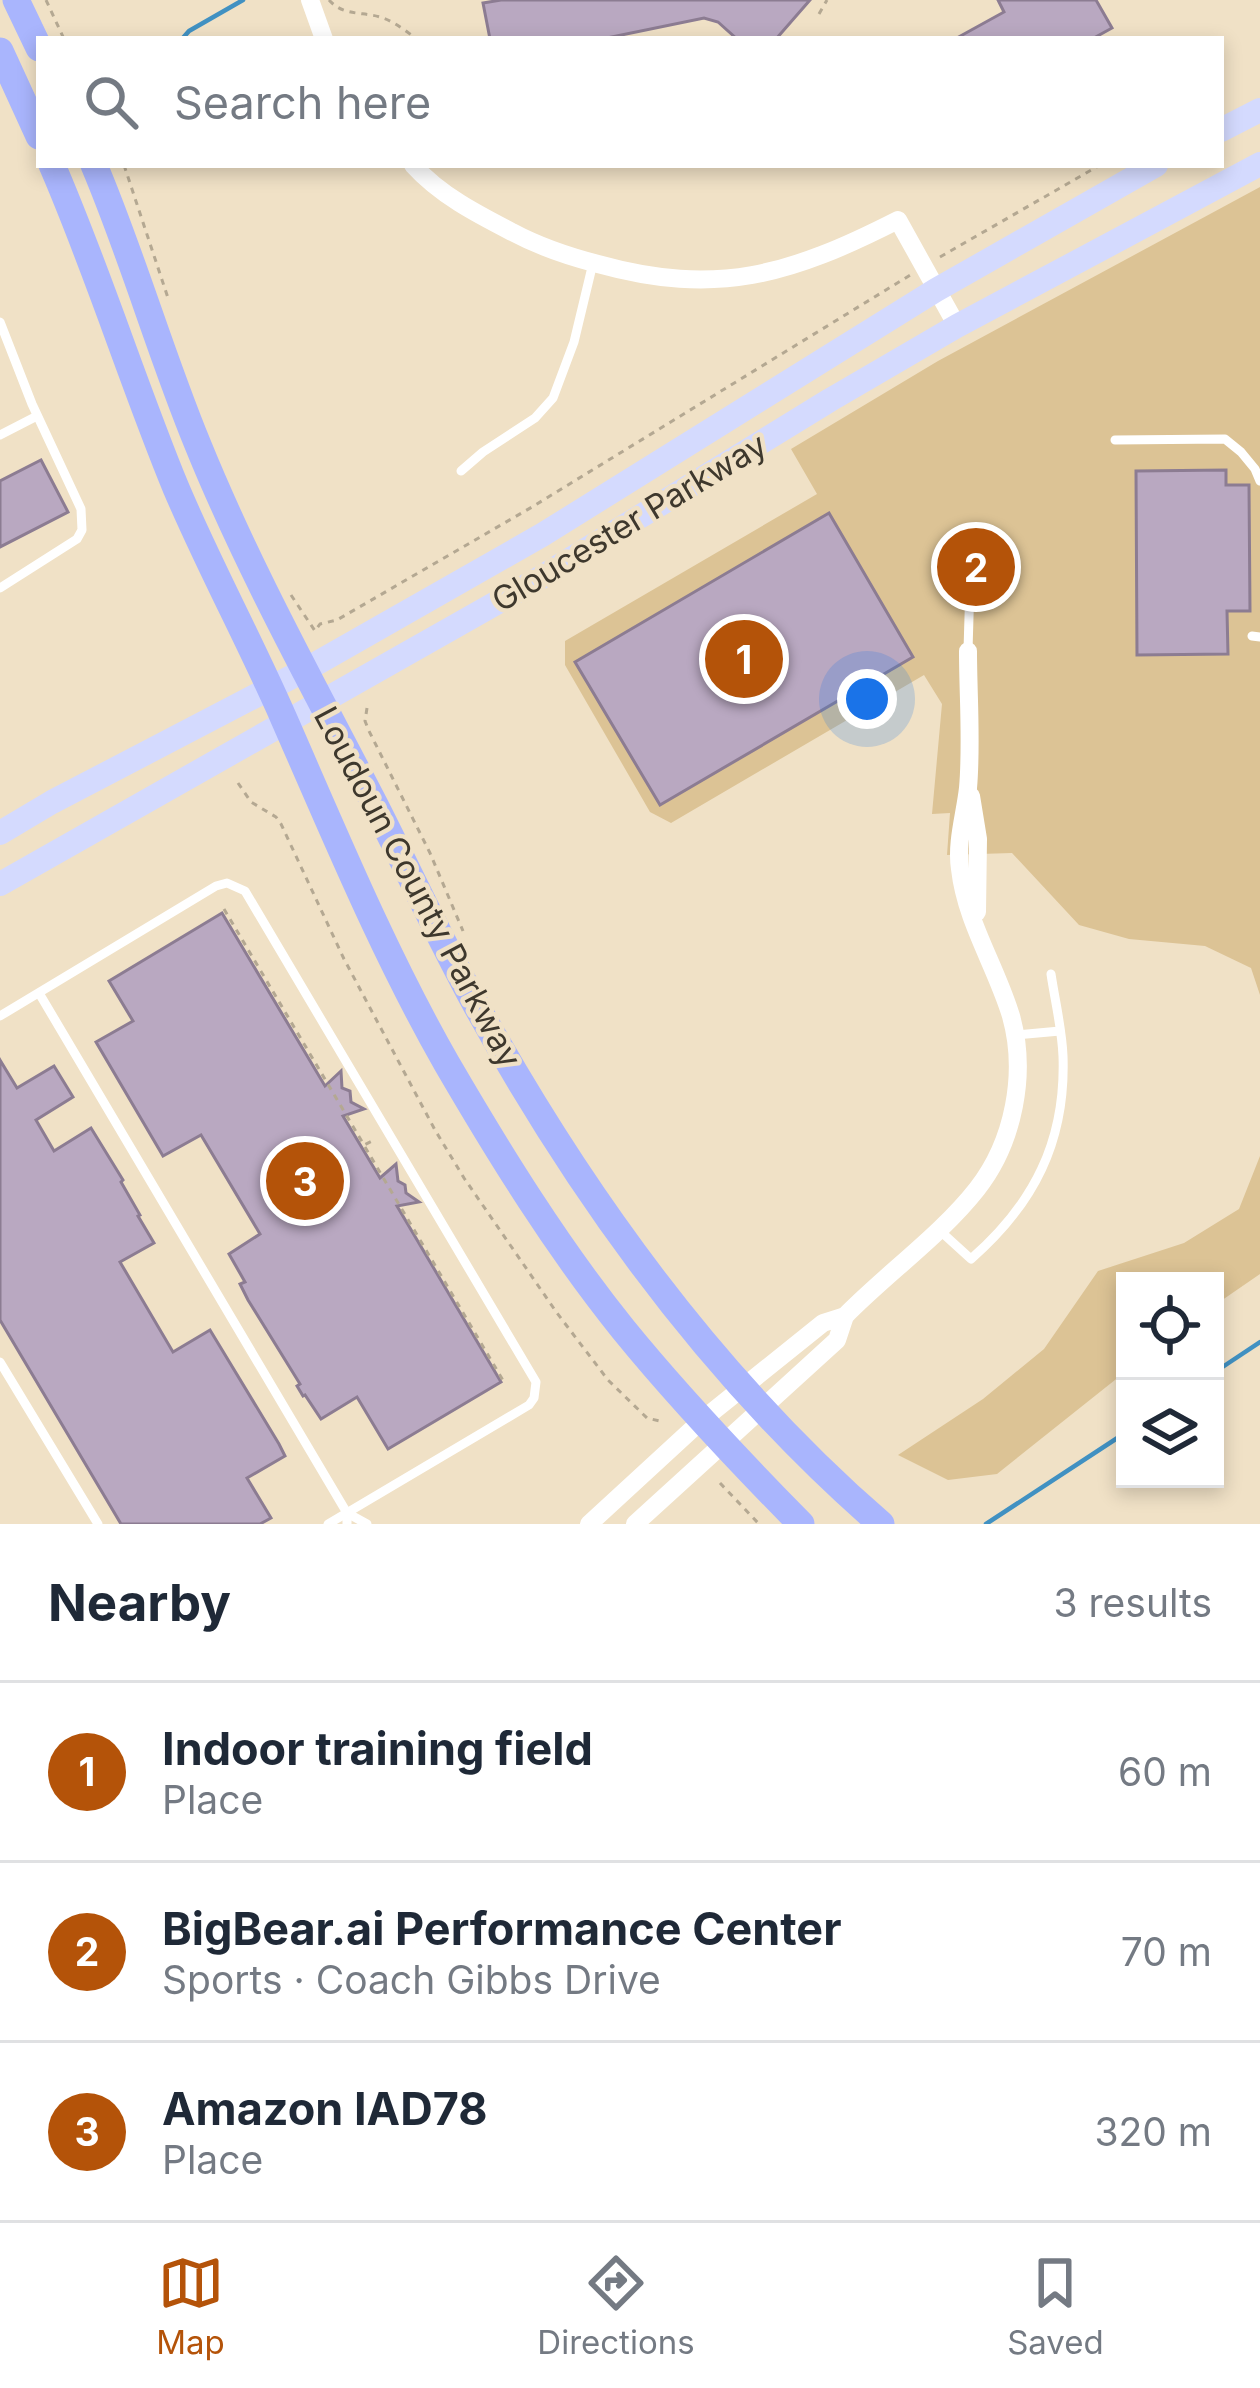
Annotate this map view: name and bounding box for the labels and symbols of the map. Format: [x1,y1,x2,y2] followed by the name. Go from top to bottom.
[485,424,773,620] street label: Gloucester Parkway
[937,522,1015,612] pin: 2
[705,614,783,704] pin: 1
[837,669,897,729] your location
[306,700,530,1074] street label: Loudoun County Parkway
[266,1136,344,1226] pin: 3

